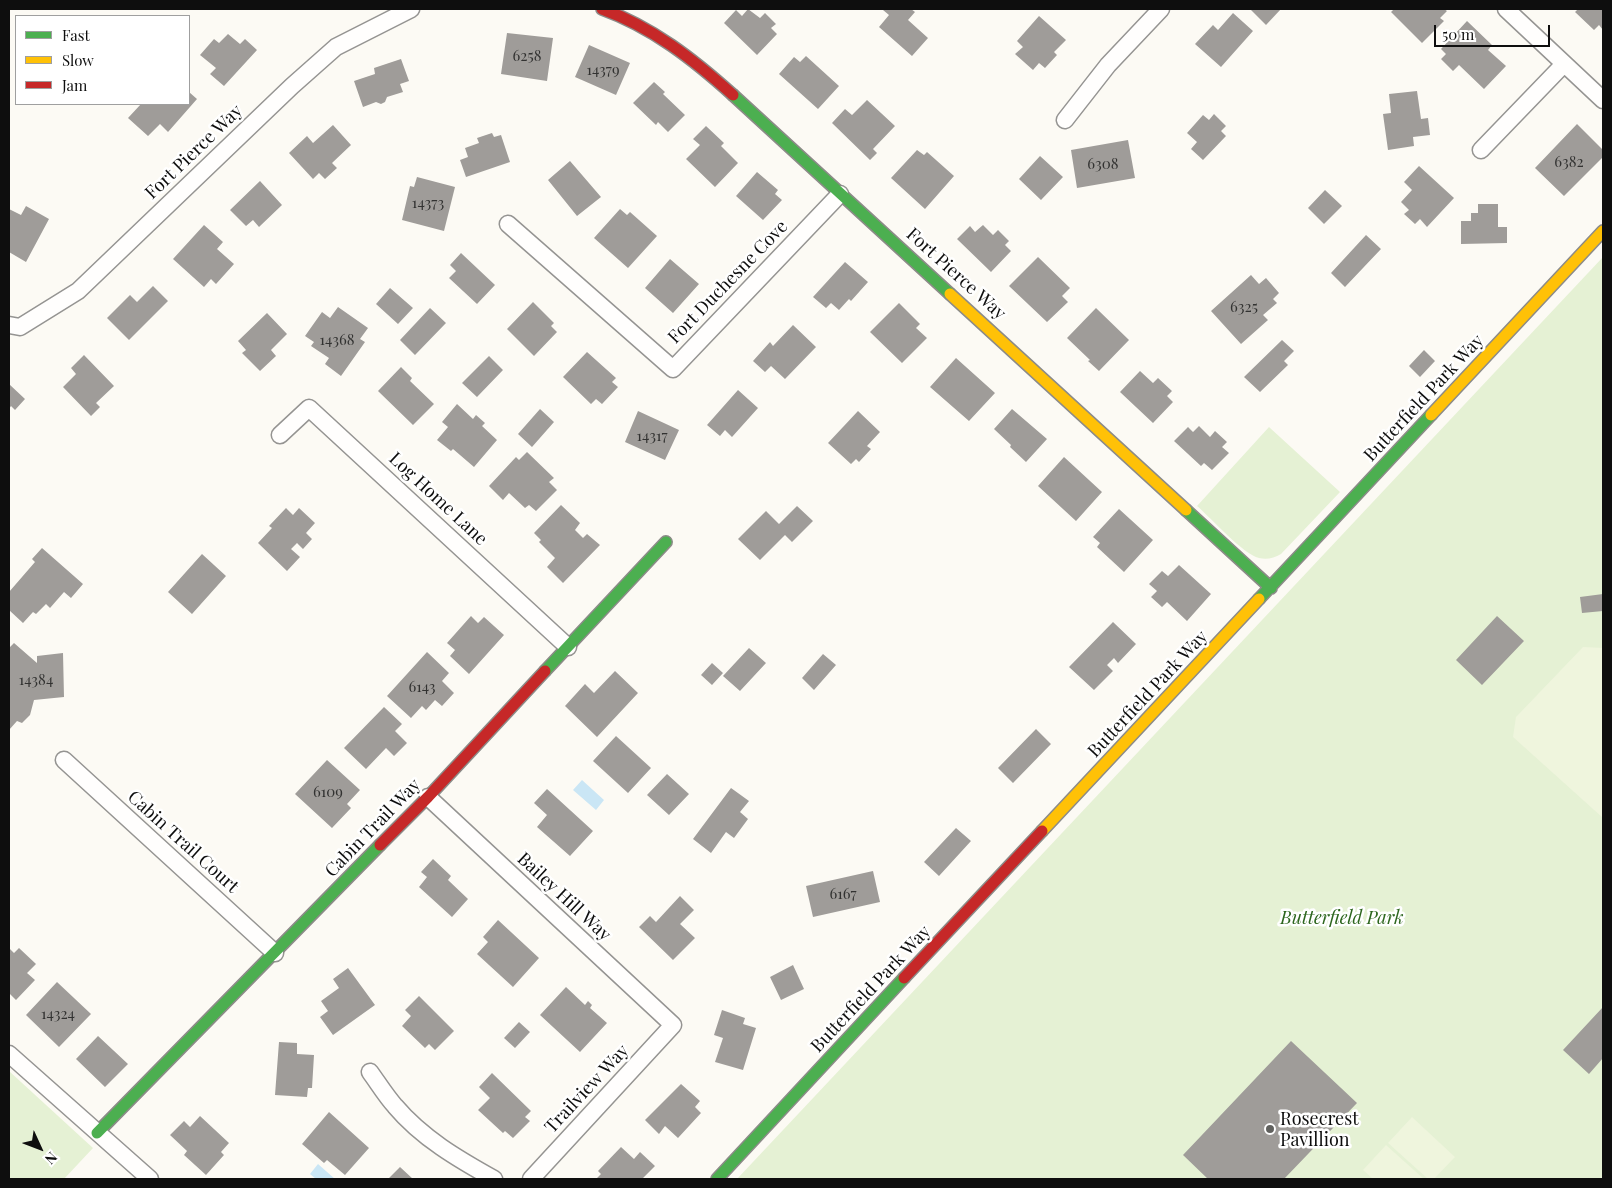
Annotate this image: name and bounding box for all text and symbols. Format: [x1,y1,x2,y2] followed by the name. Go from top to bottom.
[15,15,190,105] legend
[1437,15,1553,47] scale bar
[1442,24,1474,44] text: 50 m
[62,25,90,45] text: Fast
[513,47,541,65] house number: 6258
[62,50,94,70] text: Slow
[586,61,620,79] house number: 14379
[62,75,87,95] text: Jam
[141,100,247,204] street label: Fort Pierce Way
[1554,153,1584,171] house number: 6382
[1087,155,1119,173] house number: 6308
[412,194,444,212] house number: 14373
[664,216,792,348] street label: Fort Duchesne Cove
[902,224,1010,324] street label: Fort Pierce Way
[1230,298,1258,316] house number: 6325
[1360,330,1488,466] street label: Butterfield Park Way
[319,331,355,349] house number: 14368
[636,427,668,445] house number: 14317
[384,448,492,550] street label: Log Home Lane
[1084,626,1212,762] street label: Butterfield Park Way
[19,671,53,689] house number: 14384
[408,678,436,696] house number: 6143
[321,774,425,882] street label: Cabin Trail Way
[313,783,343,801] house number: 6109
[123,786,243,898] street label: Cabin Trail Court
[513,848,615,946] street label: Bailey Hill Way
[829,885,857,903] house number: 6167
[1280,907,1404,929] park label: Butterfield Park
[807,921,935,1057] street label: Butterfield Park Way
[41,1005,75,1023] house number: 14324
[540,1040,634,1138] street label: Trailview Way
[1280,1108,1359,1150] place label: Rosecrest Pavillion
[15,1123,65,1173] north arrow
[1264,1123,1276,1135] marker: Rosecrest Pavillion
[41,1148,62,1169] text: N

